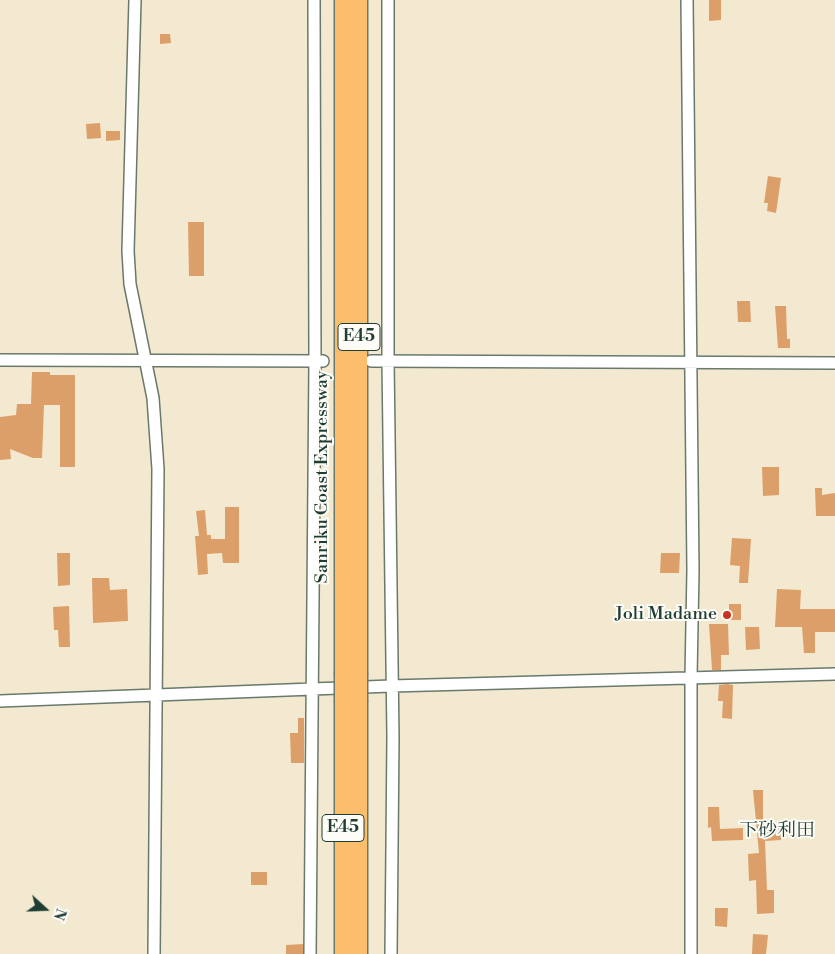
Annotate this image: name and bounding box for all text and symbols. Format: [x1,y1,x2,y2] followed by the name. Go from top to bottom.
[338,324,380,351] road number: E45
[312,371,334,583] street label: Sanriku Coast Expressway
[615,604,717,626] place label: Joli Madame
[721,609,733,621] marker: Joli Madame
[322,814,364,841] road number: E45
[739,820,815,842] district label: 下砂利田
[20,884,70,934] north arrow
[49,906,69,922] text: N

